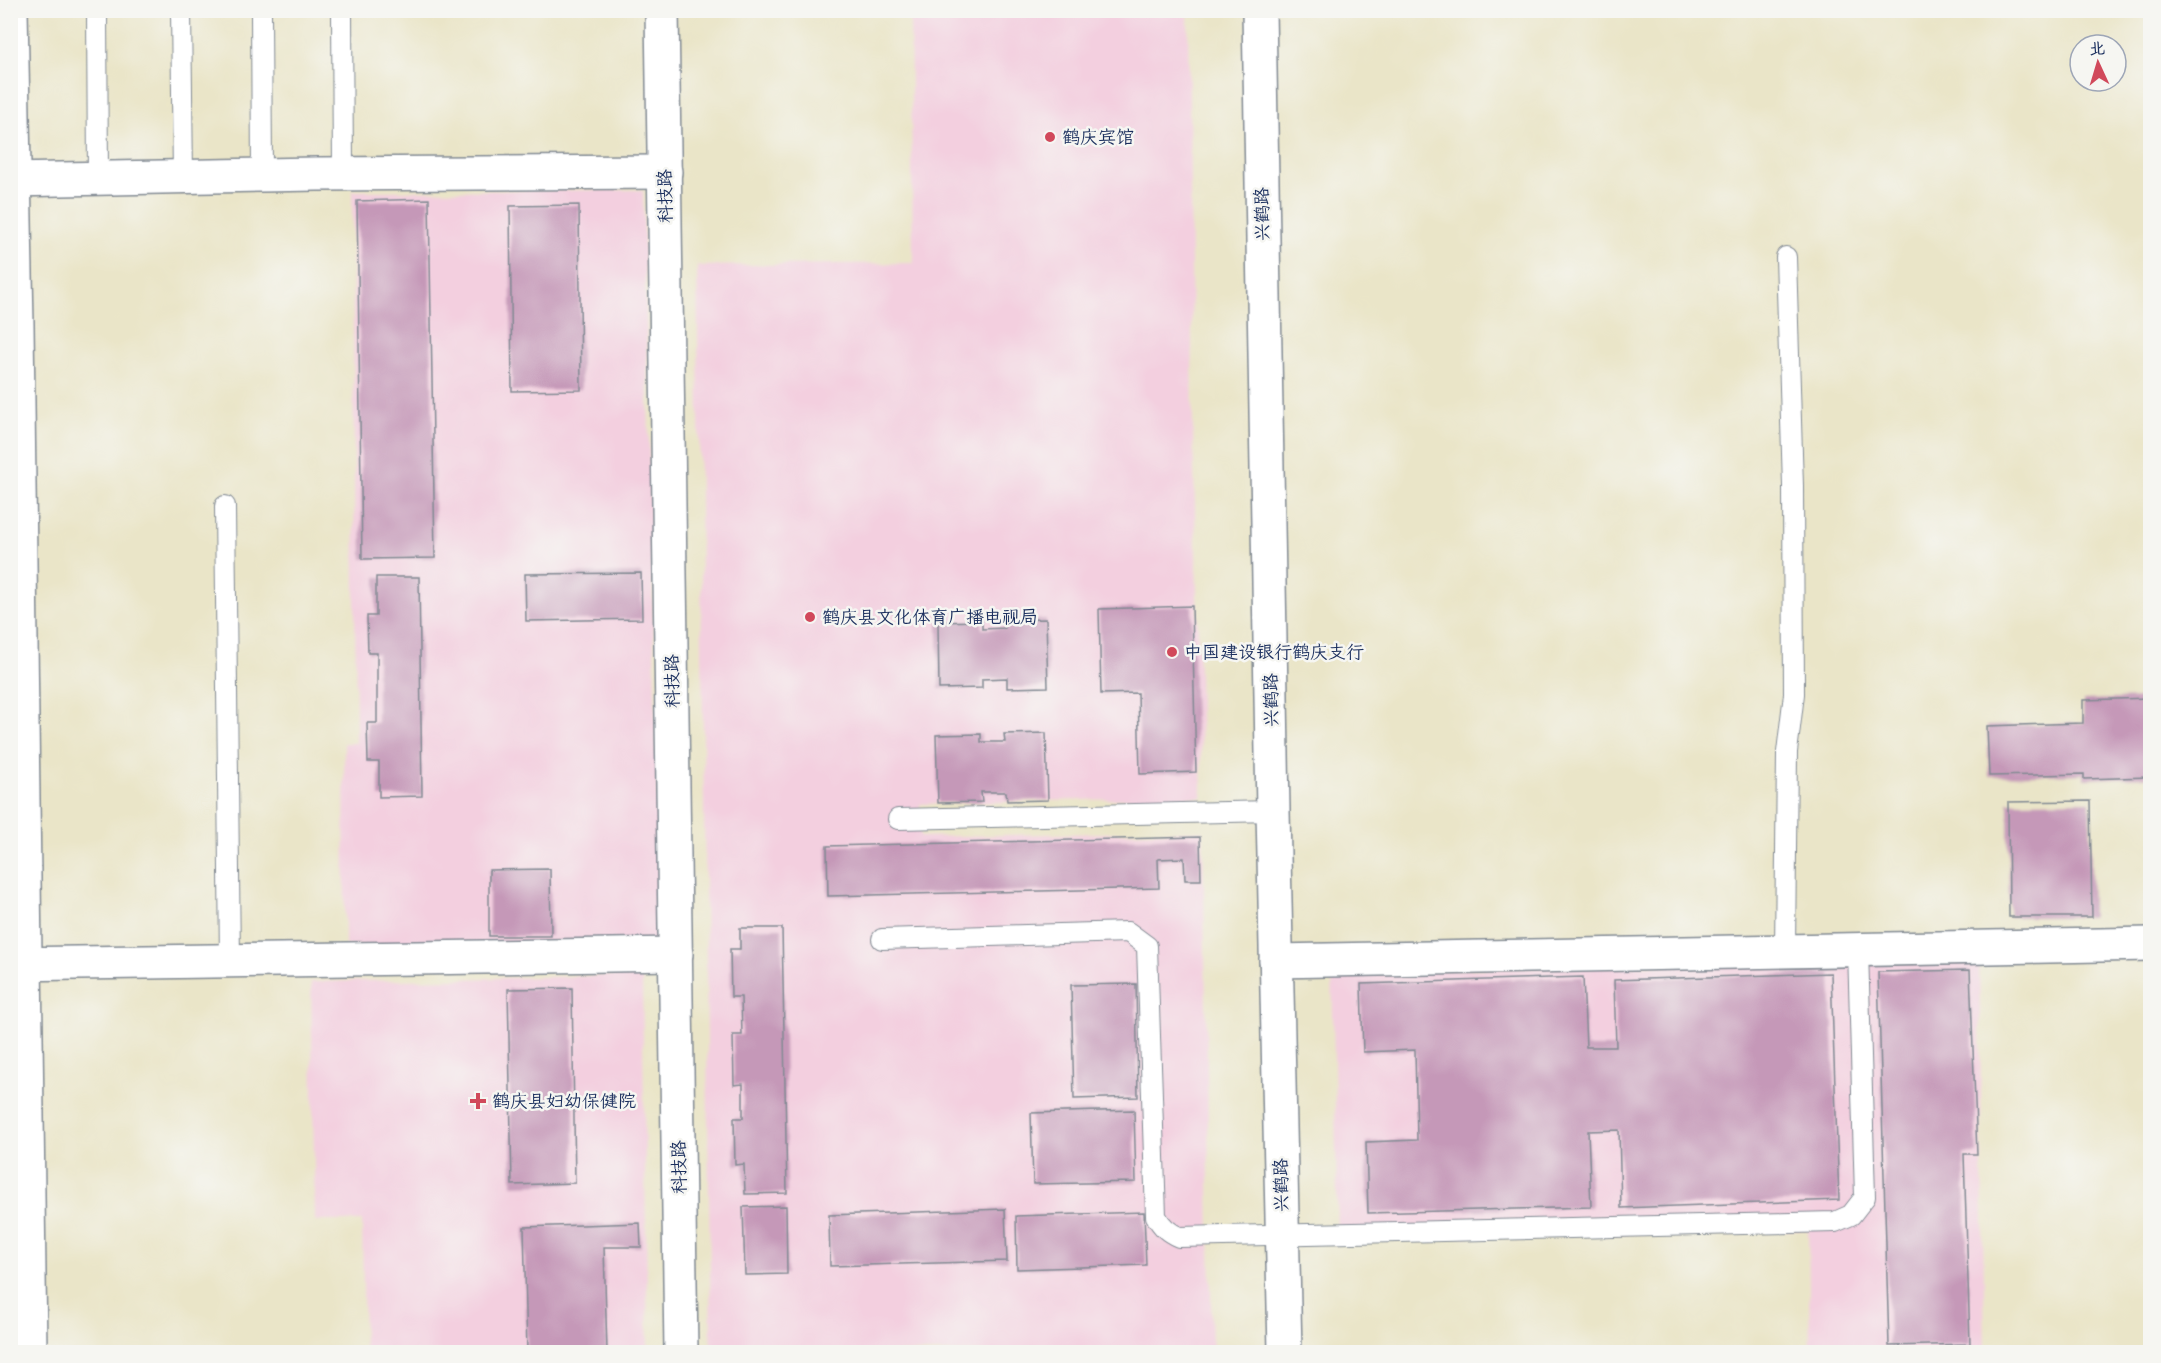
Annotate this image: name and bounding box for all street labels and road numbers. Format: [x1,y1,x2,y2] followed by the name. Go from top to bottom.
[653,169,677,223] street label: 科技路
[1250,187,1274,241] street label: 兴鹤路
[660,654,684,708] street label: 科技路
[1259,673,1283,727] street label: 兴鹤路
[667,1140,691,1194] street label: 科技路
[1269,1158,1293,1212] street label: 兴鹤路

